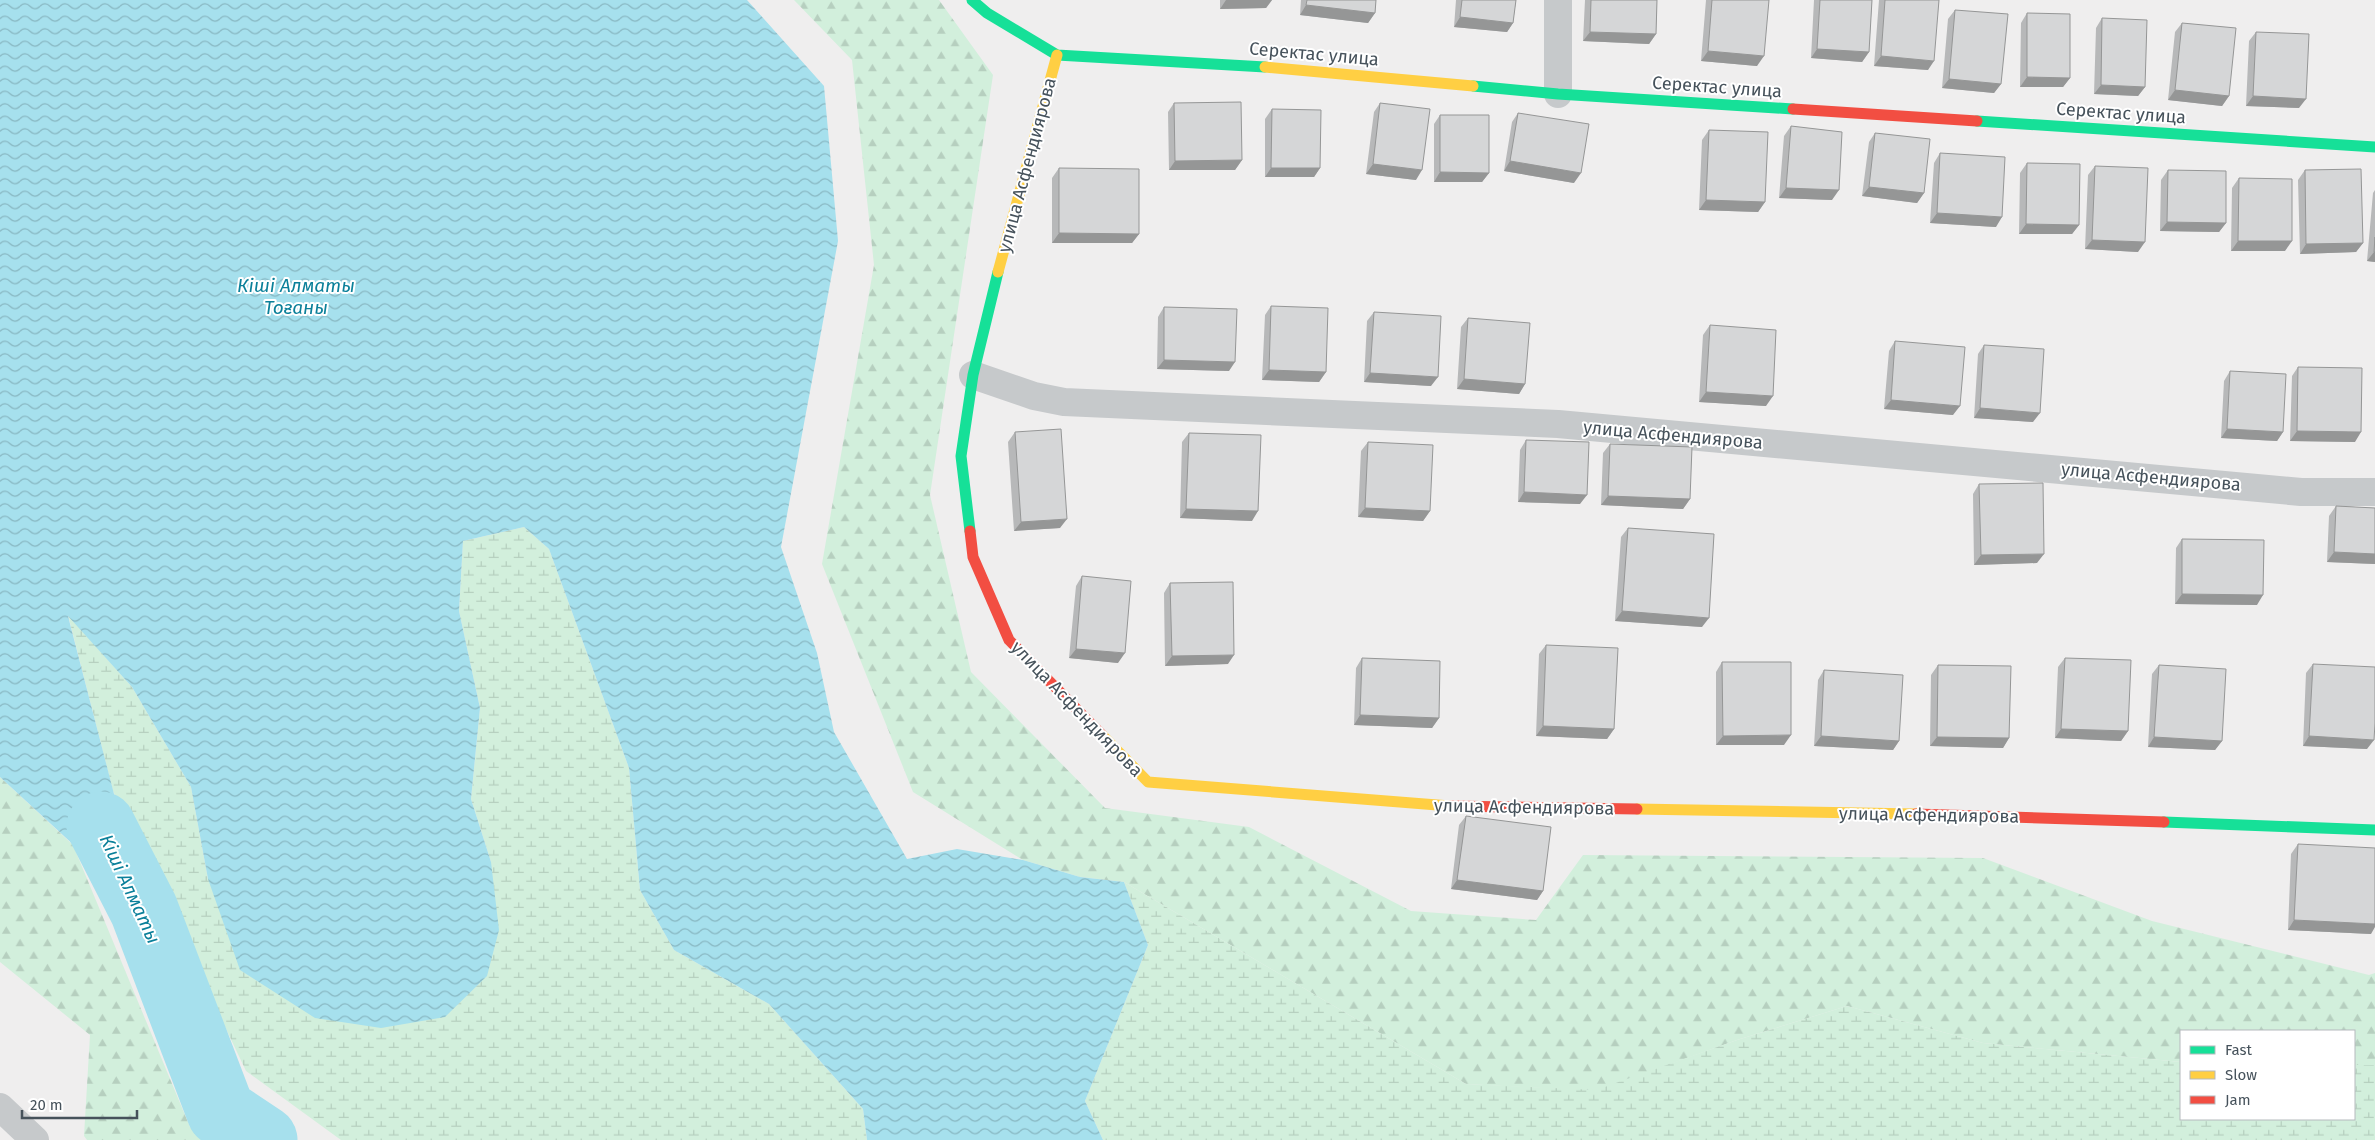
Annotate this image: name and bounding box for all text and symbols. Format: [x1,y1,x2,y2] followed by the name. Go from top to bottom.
[1248,37,1380,71] street label: Серектас улица
[1651,71,1783,103] street label: Серектас улица
[993,75,1061,255] street label: улица Асфендиярова
[2055,97,2187,129] street label: Серектас улица
[237,274,355,319] water label: Кіші Алматы Тоғаны
[1582,416,1764,454] street label: улица Асфендиярова
[2060,458,2242,496] street label: улица Асфендиярова
[1006,636,1148,782] street label: улица Асфендиярова
[1434,794,1614,820] street label: улица Асфендиярова
[1839,802,2019,828] street label: улица Асфендиярова
[95,831,165,947] water label: Кіші Алматы
[2180,1030,2355,1120] legend
[2225,1041,2252,1059] text: Fast
[2225,1066,2257,1084] text: Slow
[22,1088,138,1120] scale bar
[2225,1091,2251,1109] text: Jam
[30,1096,63,1114] text: 20 m

